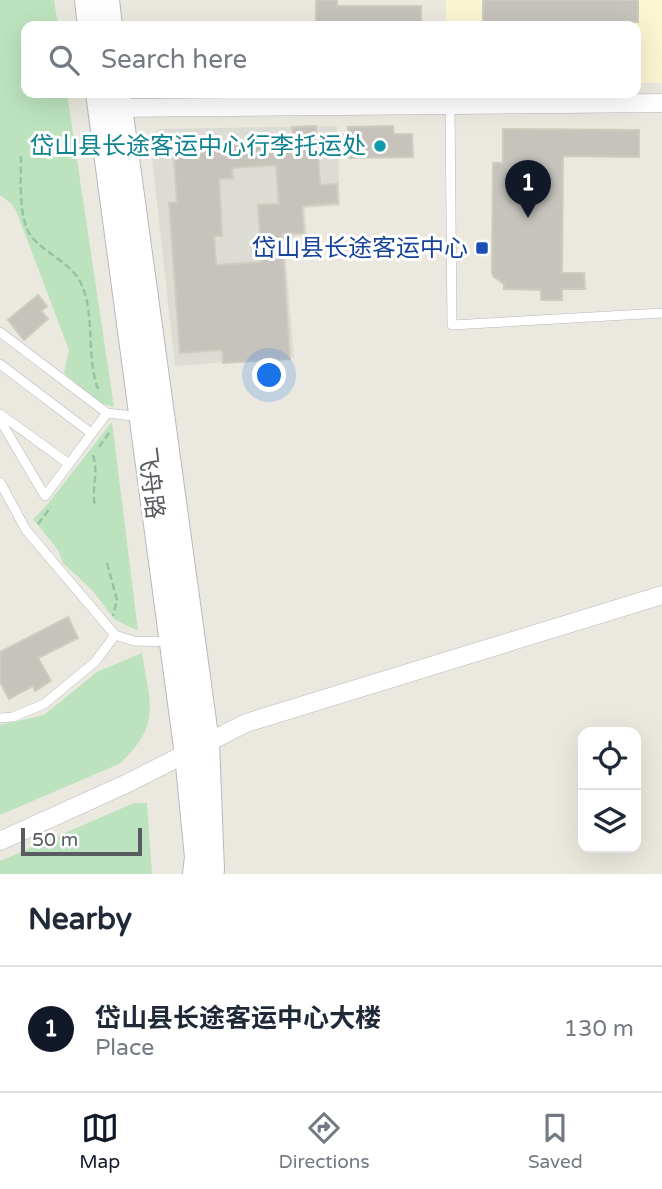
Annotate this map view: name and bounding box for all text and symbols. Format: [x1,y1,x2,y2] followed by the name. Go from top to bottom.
[21,21,641,98] search box
[45,41,83,79] icon: search
[101,44,247,75] text: Search here
[30,132,366,161] place label: 岱山县长途客运中心行李托运处
[372,138,388,154] marker: 岱山县长途客运中心行李托运处
[505,160,551,218] pin: 1
[252,234,468,263] place label: 岱山县长途客运中心
[474,240,490,256] marker: 岱山县长途客运中心
[252,358,286,392] your location
[132,446,169,521] street label: 飞舟路
[578,727,641,853] map controls
[578,727,641,790] button: locate
[578,790,641,853] button: layers
[21,825,142,857] scale bar
[32,829,78,851] text: 50 m
[28,901,132,938] text: Nearby
[95,1003,381,1034] text: 岱山县长途客运中心大楼
[44,1015,58,1043] text: 1
[564,1015,634,1043] text: 130 m
[95,1034,154,1062] text: Place
[79,1109,120,1173] tab: Map
[279,1109,370,1173] tab: Directions
[528,1109,583,1173] tab: Saved

